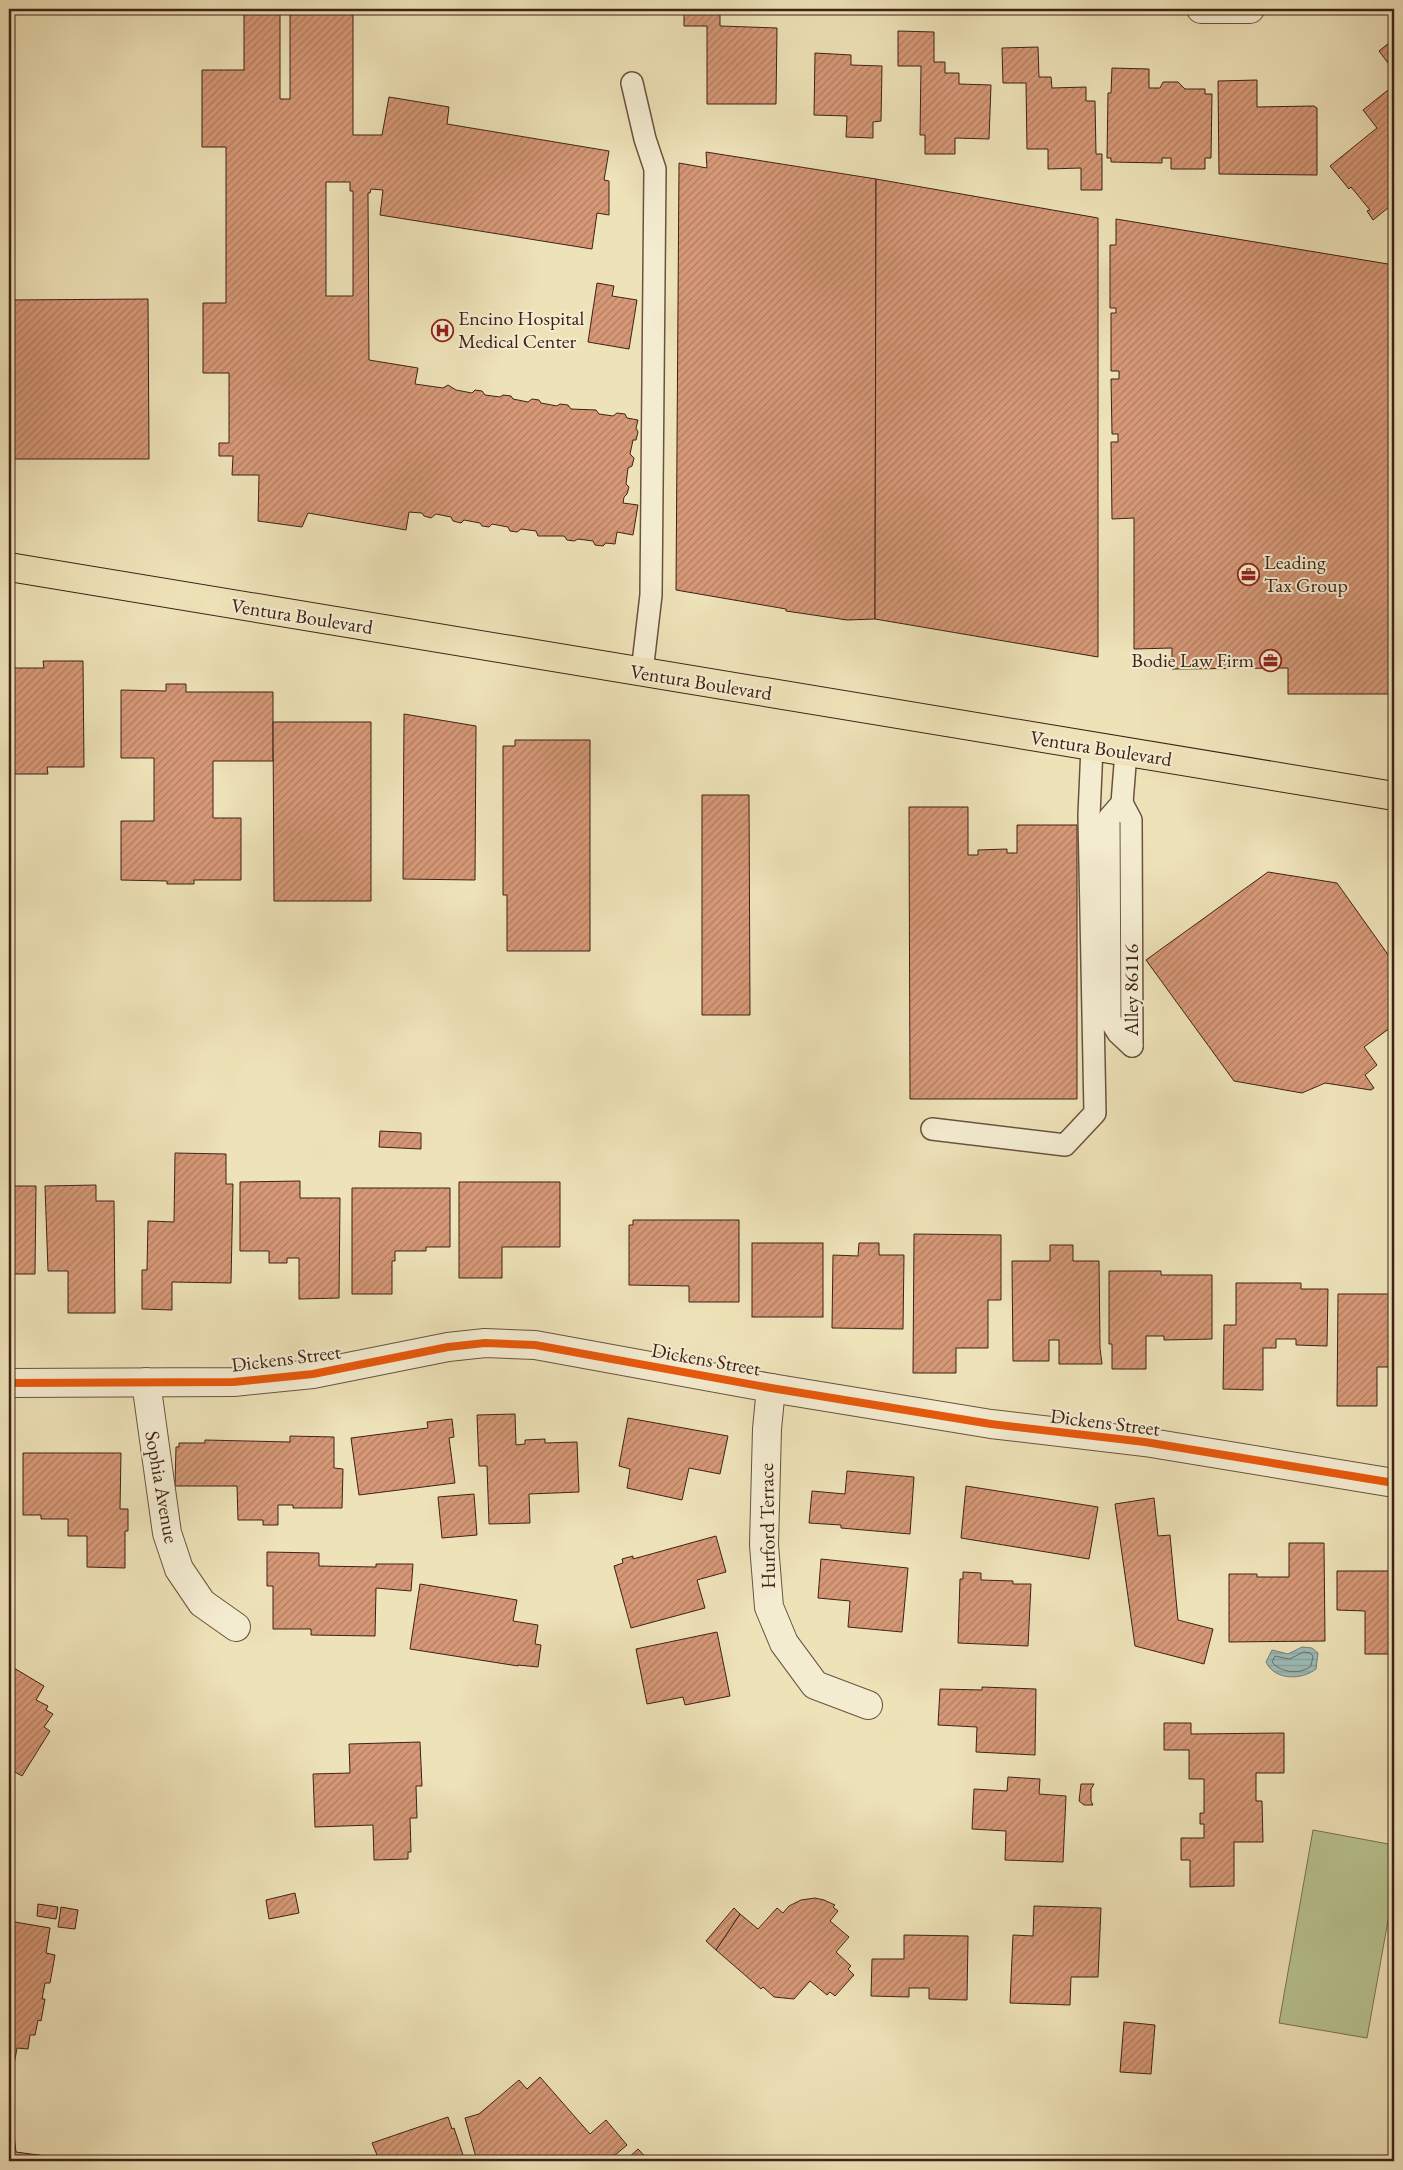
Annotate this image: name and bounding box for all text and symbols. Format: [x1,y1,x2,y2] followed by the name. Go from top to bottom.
[458,305,584,354] place label: Encino Hospital Medical Center
[430,318,454,342] hospital icon: Encino Hospital Medical Center
[1264,549,1348,598] place label: Leading Tax Group
[1236,562,1260,586] office icon: Leading Tax Group
[229,592,376,640] street label: Ventura Boulevard
[1131,647,1254,673] place label: Bodie Law Firm
[1258,648,1282,672] office icon: Bodie Law Firm
[628,658,775,706] street label: Ventura Boulevard
[1028,724,1175,772] street label: Ventura Boulevard
[1118,944,1144,1037] street label: Alley 86116
[649,1337,763,1382] street label: Dickens Street
[230,1338,343,1378] street label: Dickens Street
[1049,1402,1162,1442] street label: Dickens Street
[139,1429,185,1546] street label: Sophia Avenue
[753,1463,781,1589] street label: Hurford Terrace

